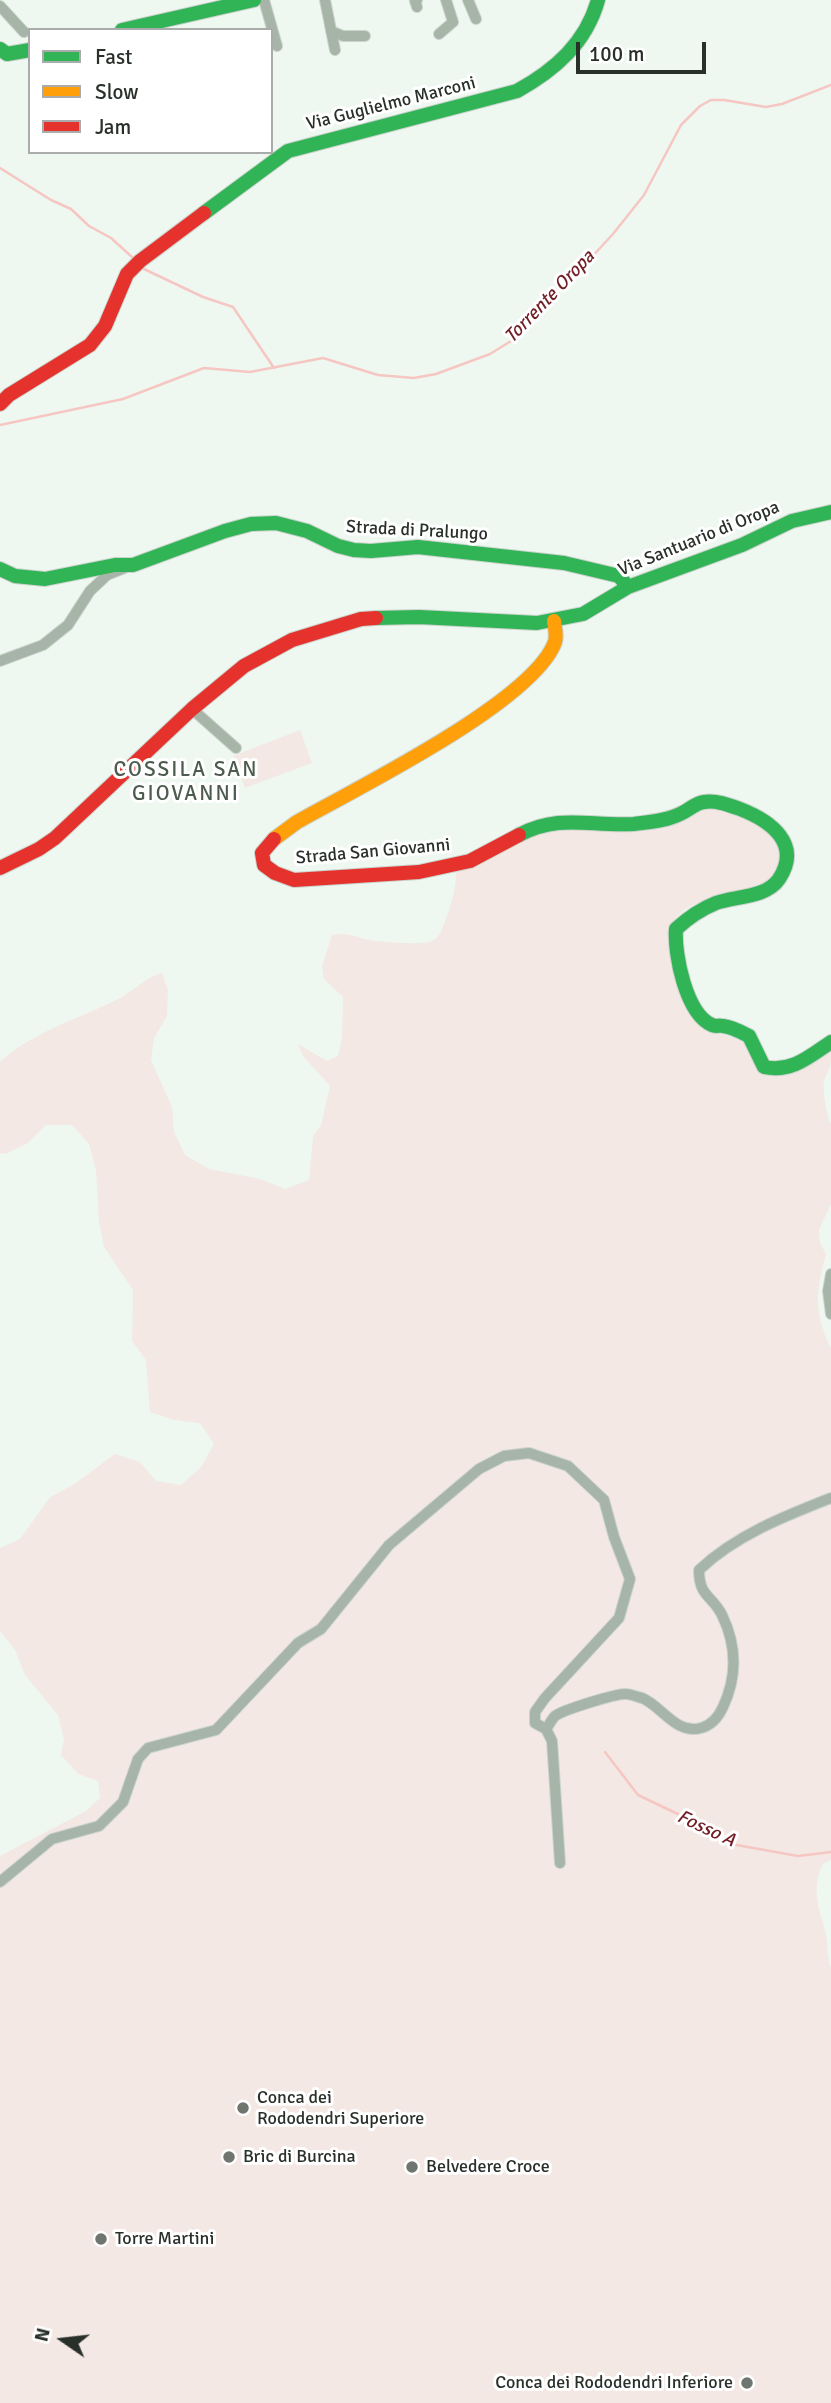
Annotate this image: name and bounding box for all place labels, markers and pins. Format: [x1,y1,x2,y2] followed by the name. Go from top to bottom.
[257,2087,424,2130] place label: Conca dei Rododendri Superiore
[235,2100,251,2116] marker: Conca dei Rododendri Superiore
[243,2146,356,2168] place label: Bric di Burcina
[221,2149,237,2165] marker: Bric di Burcina
[426,2156,550,2178] place label: Belvedere Croce
[404,2159,420,2175] marker: Belvedere Croce
[115,2228,214,2250] place label: Torre Martini
[93,2231,109,2247] marker: Torre Martini
[495,2372,733,2394] place label: Conca dei Rododendri Inferiore
[739,2375,755,2391] marker: Conca dei Rododendri Inferiore

